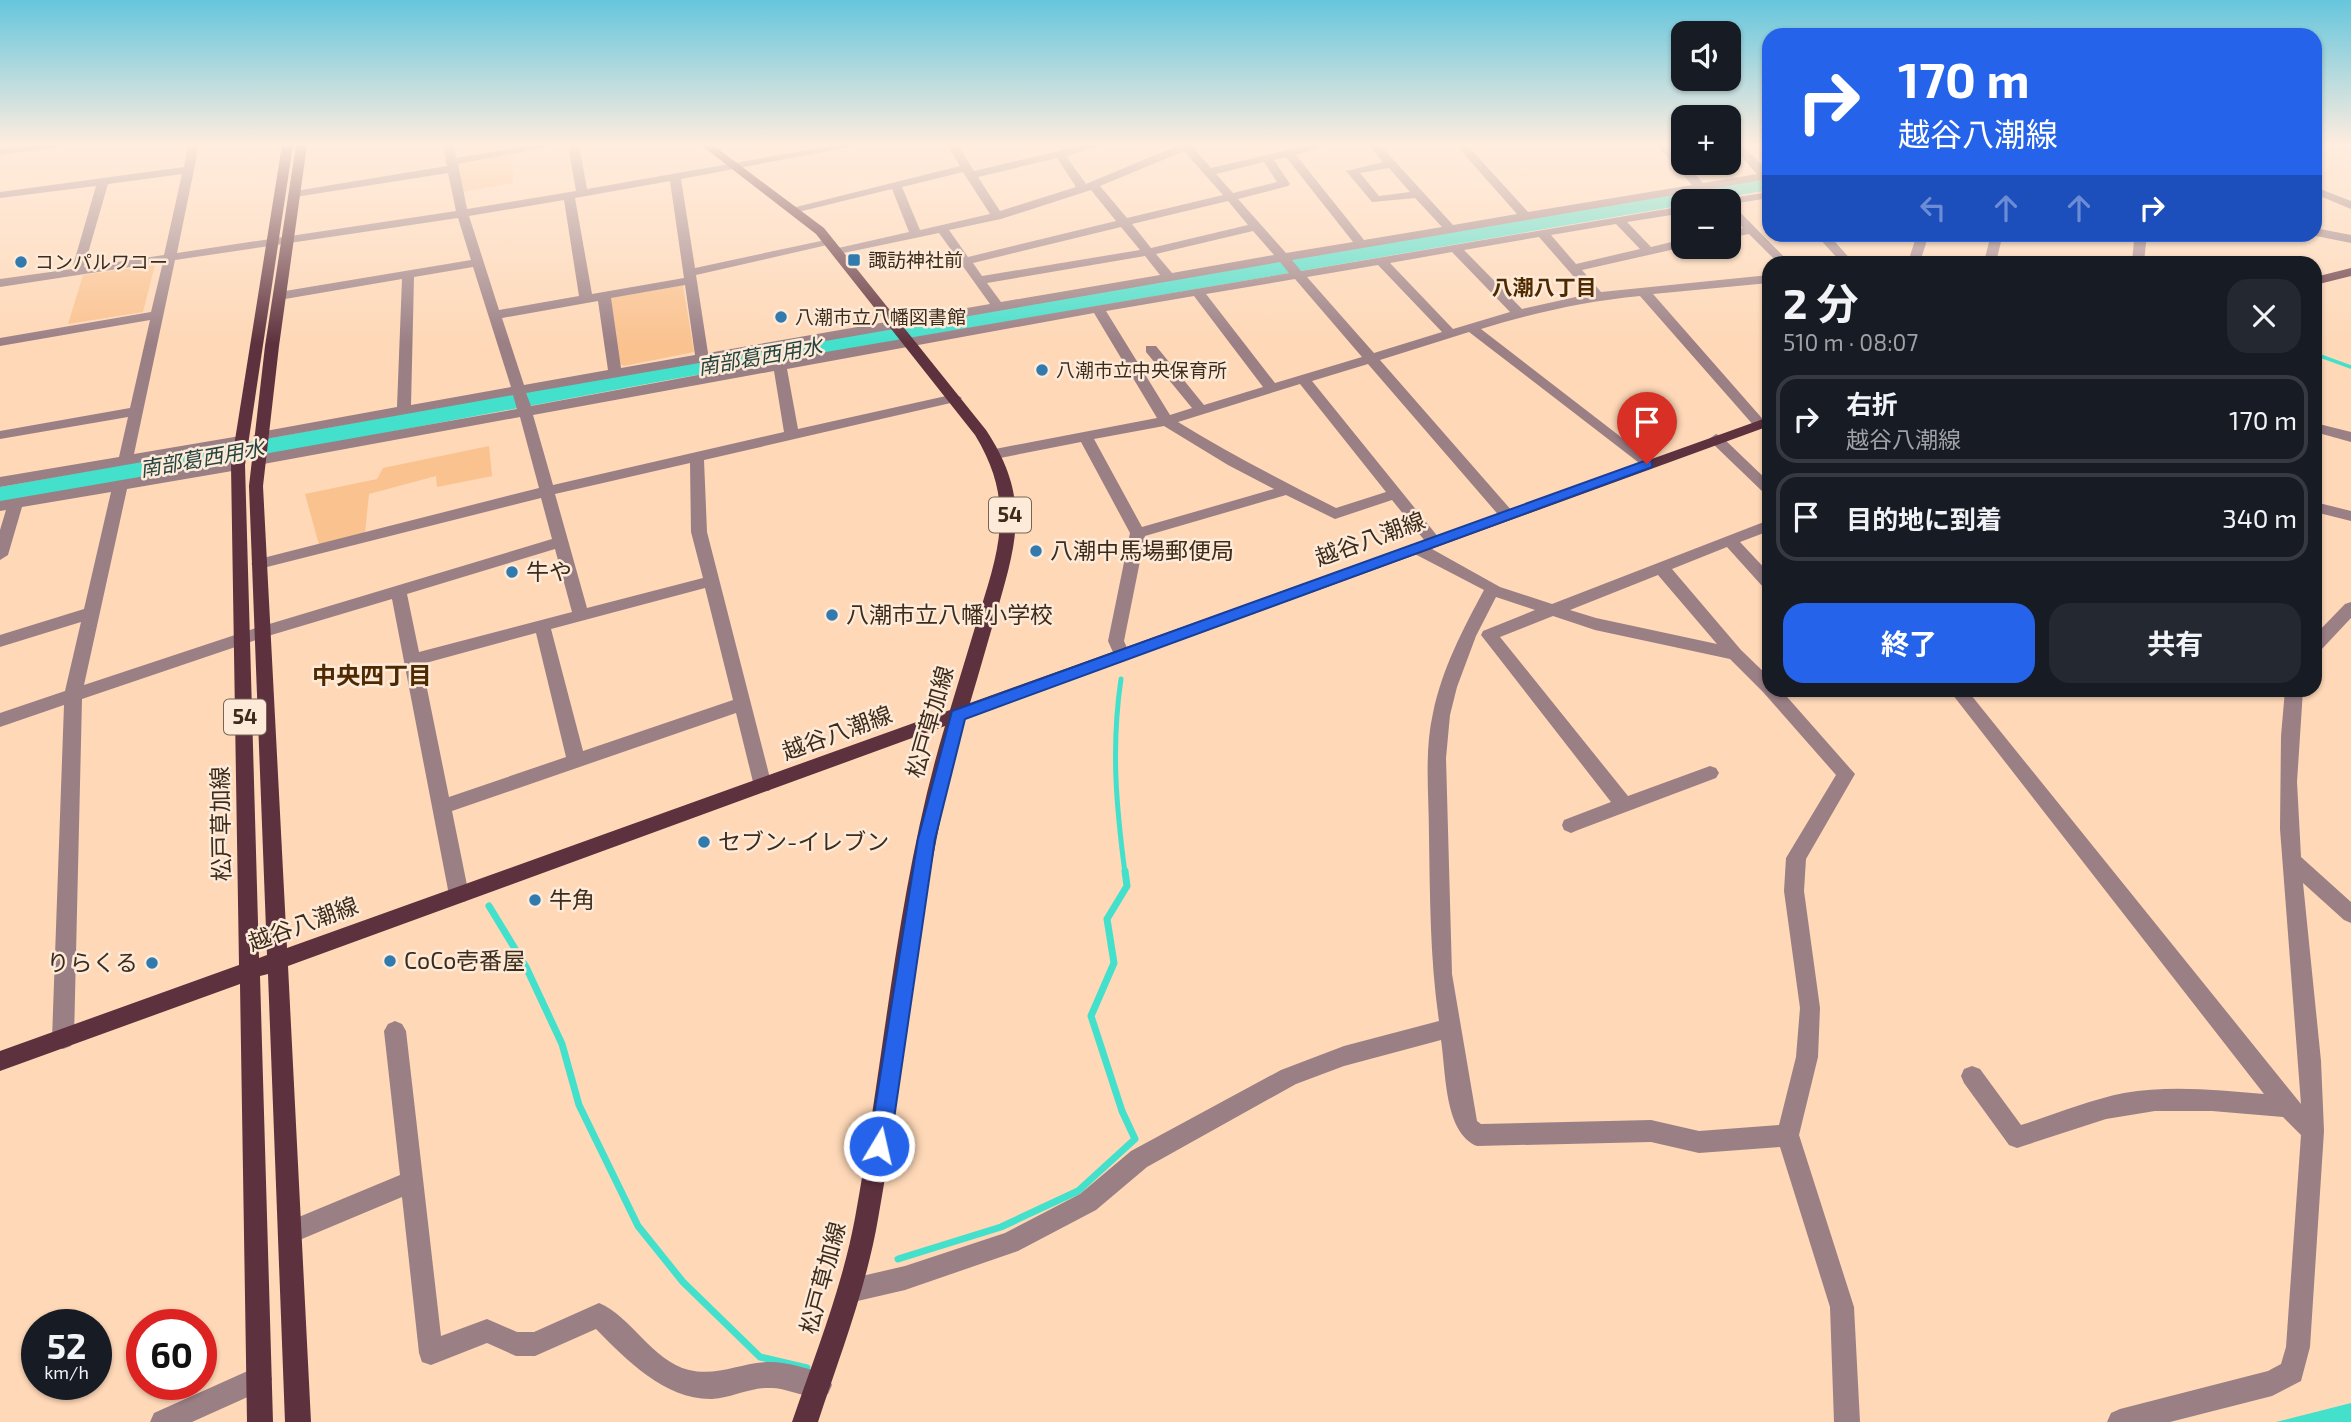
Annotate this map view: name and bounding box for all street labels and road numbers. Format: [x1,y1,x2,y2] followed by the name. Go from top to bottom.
[989,498,1031,532] road number: 54
[1311,505,1428,571] street label: 越谷八潮線
[900,663,958,781] street label: 松戸草加線
[778,699,895,765] street label: 越谷八潮線
[224,700,266,734] road number: 54
[205,766,235,882] street label: 松戸草加線
[244,890,361,956] street label: 越谷八潮線
[794,1219,850,1337] street label: 松戸草加線

